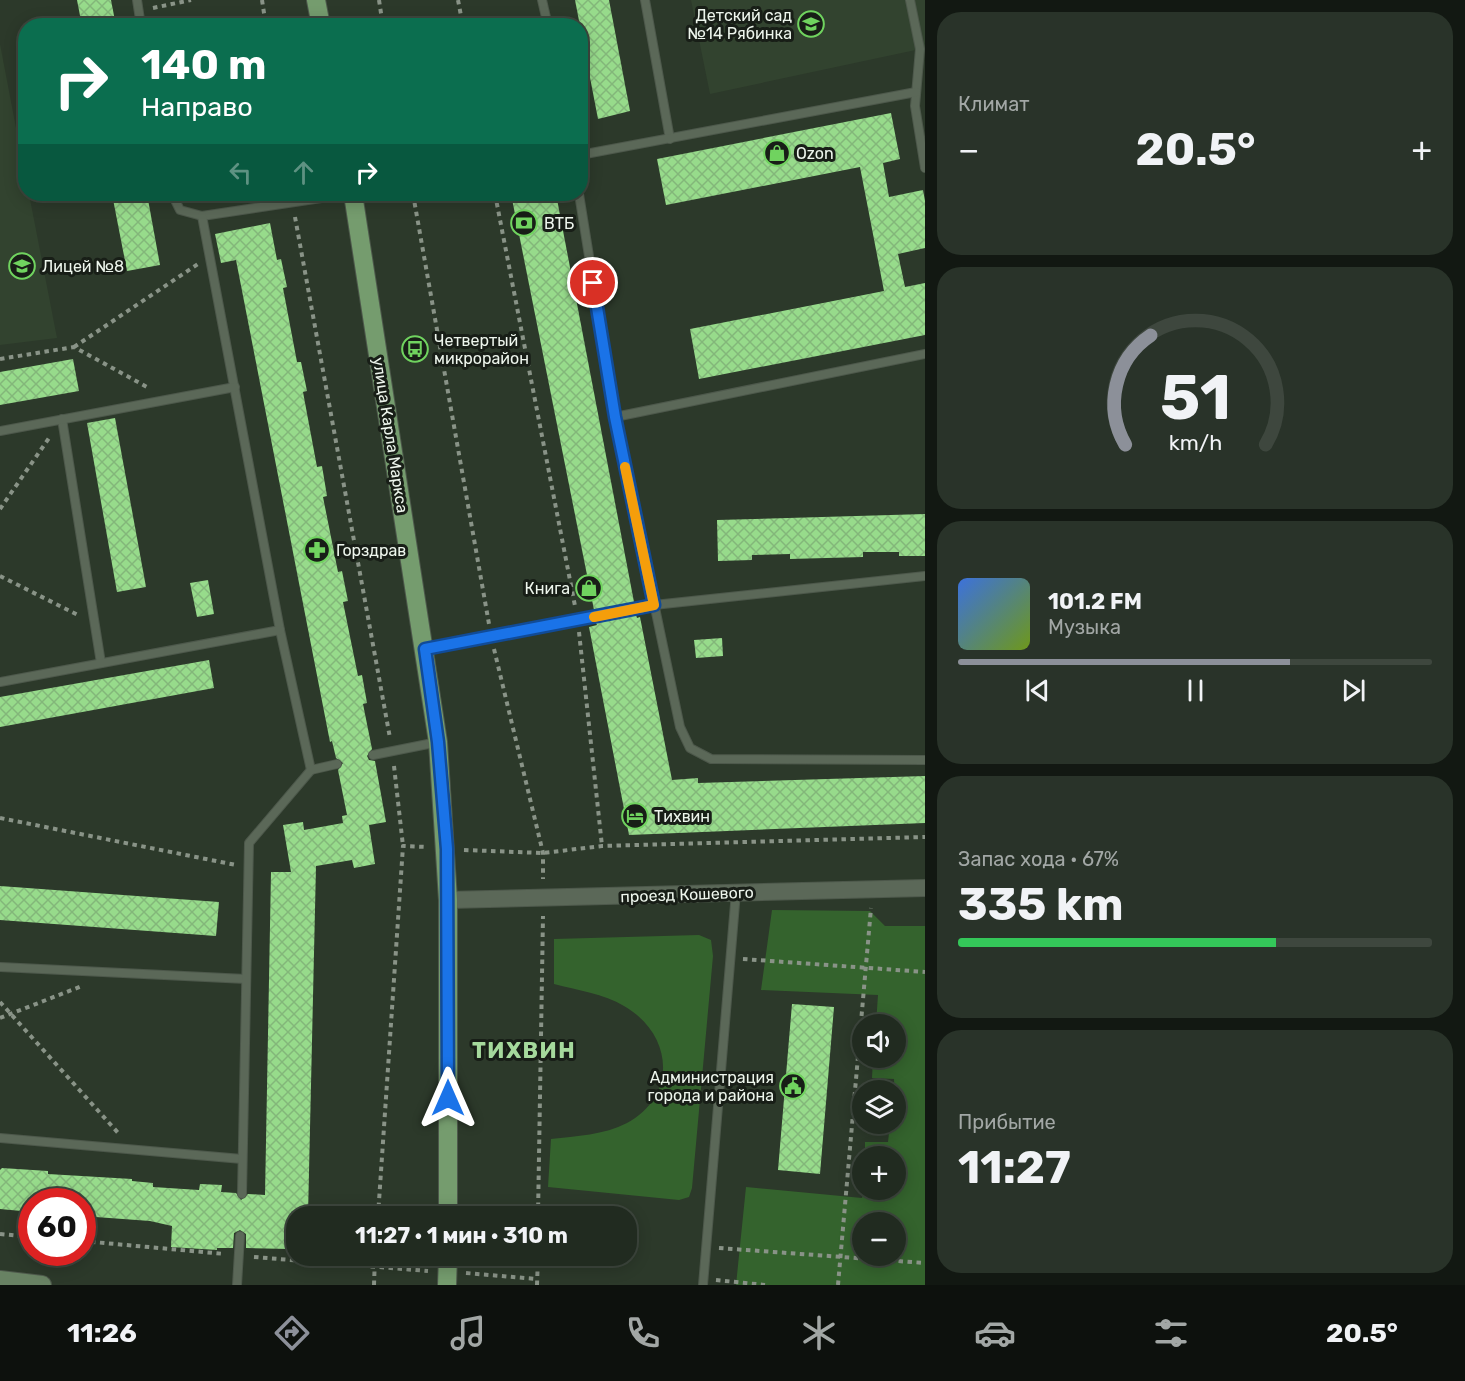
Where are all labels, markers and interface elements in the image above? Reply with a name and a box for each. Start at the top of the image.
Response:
place label: Детский сад №14 Рябинка [688,6,792,43]
school or university icon: Детский сад №14 Рябинка [796,9,826,39]
text: 140 m [141,40,267,90]
icon: right [42,42,120,120]
text: Направо [141,91,253,123]
text: Климат [958,92,1030,116]
text: 20.5° [1136,123,1255,176]
text: − [958,130,979,169]
text: + [1411,130,1432,169]
shop icon: Ozon [762,138,792,168]
place label: Ozon [796,144,834,163]
icon: left [224,156,257,189]
icon: ahead [287,156,320,189]
icon: right [350,156,383,189]
bank icon: ВТБ [509,208,539,238]
place label: ВТБ [544,214,574,233]
school or university icon: Лицей №8 [7,251,37,281]
place label: Лицей №8 [42,257,124,276]
pin [567,257,618,308]
icon: arrive [576,266,609,299]
place label: Четвертый микрорайон [434,331,529,368]
bus stop icon: Четвертый микрорайон [400,334,430,364]
street label: улица Карла Маркса [369,356,412,514]
text: 51 [1160,361,1230,435]
text: km/h [1168,430,1222,455]
pharmacy icon: Горздрав [302,535,332,565]
place label: Горздрав [336,541,406,560]
shop icon: Книга [574,573,604,603]
place label: Книга [525,579,570,598]
text: 101.2 FM [1048,588,1142,615]
text: Музыка [1048,615,1121,639]
icon: previous [1021,674,1054,707]
icon: pause [1179,674,1212,707]
icon: next [1337,674,1370,707]
hotel icon: Тихвин [620,801,650,831]
place label: Тихвин [654,807,710,826]
text: Запас хода · 67% [958,847,1119,871]
text: 335 km [958,878,1124,931]
street label: проезд Кошевого [620,883,754,906]
map controls [852,1014,906,1266]
button: sound [852,1014,906,1068]
district label: ТИХВИН [472,1037,576,1064]
position arrow [416,1066,480,1130]
place label: Администрация города и района [647,1068,774,1105]
public building icon: Администрация города и района [778,1071,808,1101]
button: layers [852,1080,906,1134]
text: Прибытие [958,1110,1056,1134]
text: 11:27 [958,1141,1071,1194]
button: + [852,1146,906,1200]
speed limit sign: 60 [18,1188,96,1266]
button: − [852,1212,906,1266]
text: 11:27 · 1 мин · 310 m [355,1222,568,1249]
icon: directions [271,1312,313,1354]
icon: music [447,1312,489,1354]
icon: phone [622,1312,664,1354]
icon: climate [798,1312,840,1354]
icon: car [974,1312,1016,1354]
icon: filters [1150,1312,1192,1354]
text: 11:26 [67,1317,137,1349]
text: 20.5° [1326,1317,1398,1349]

